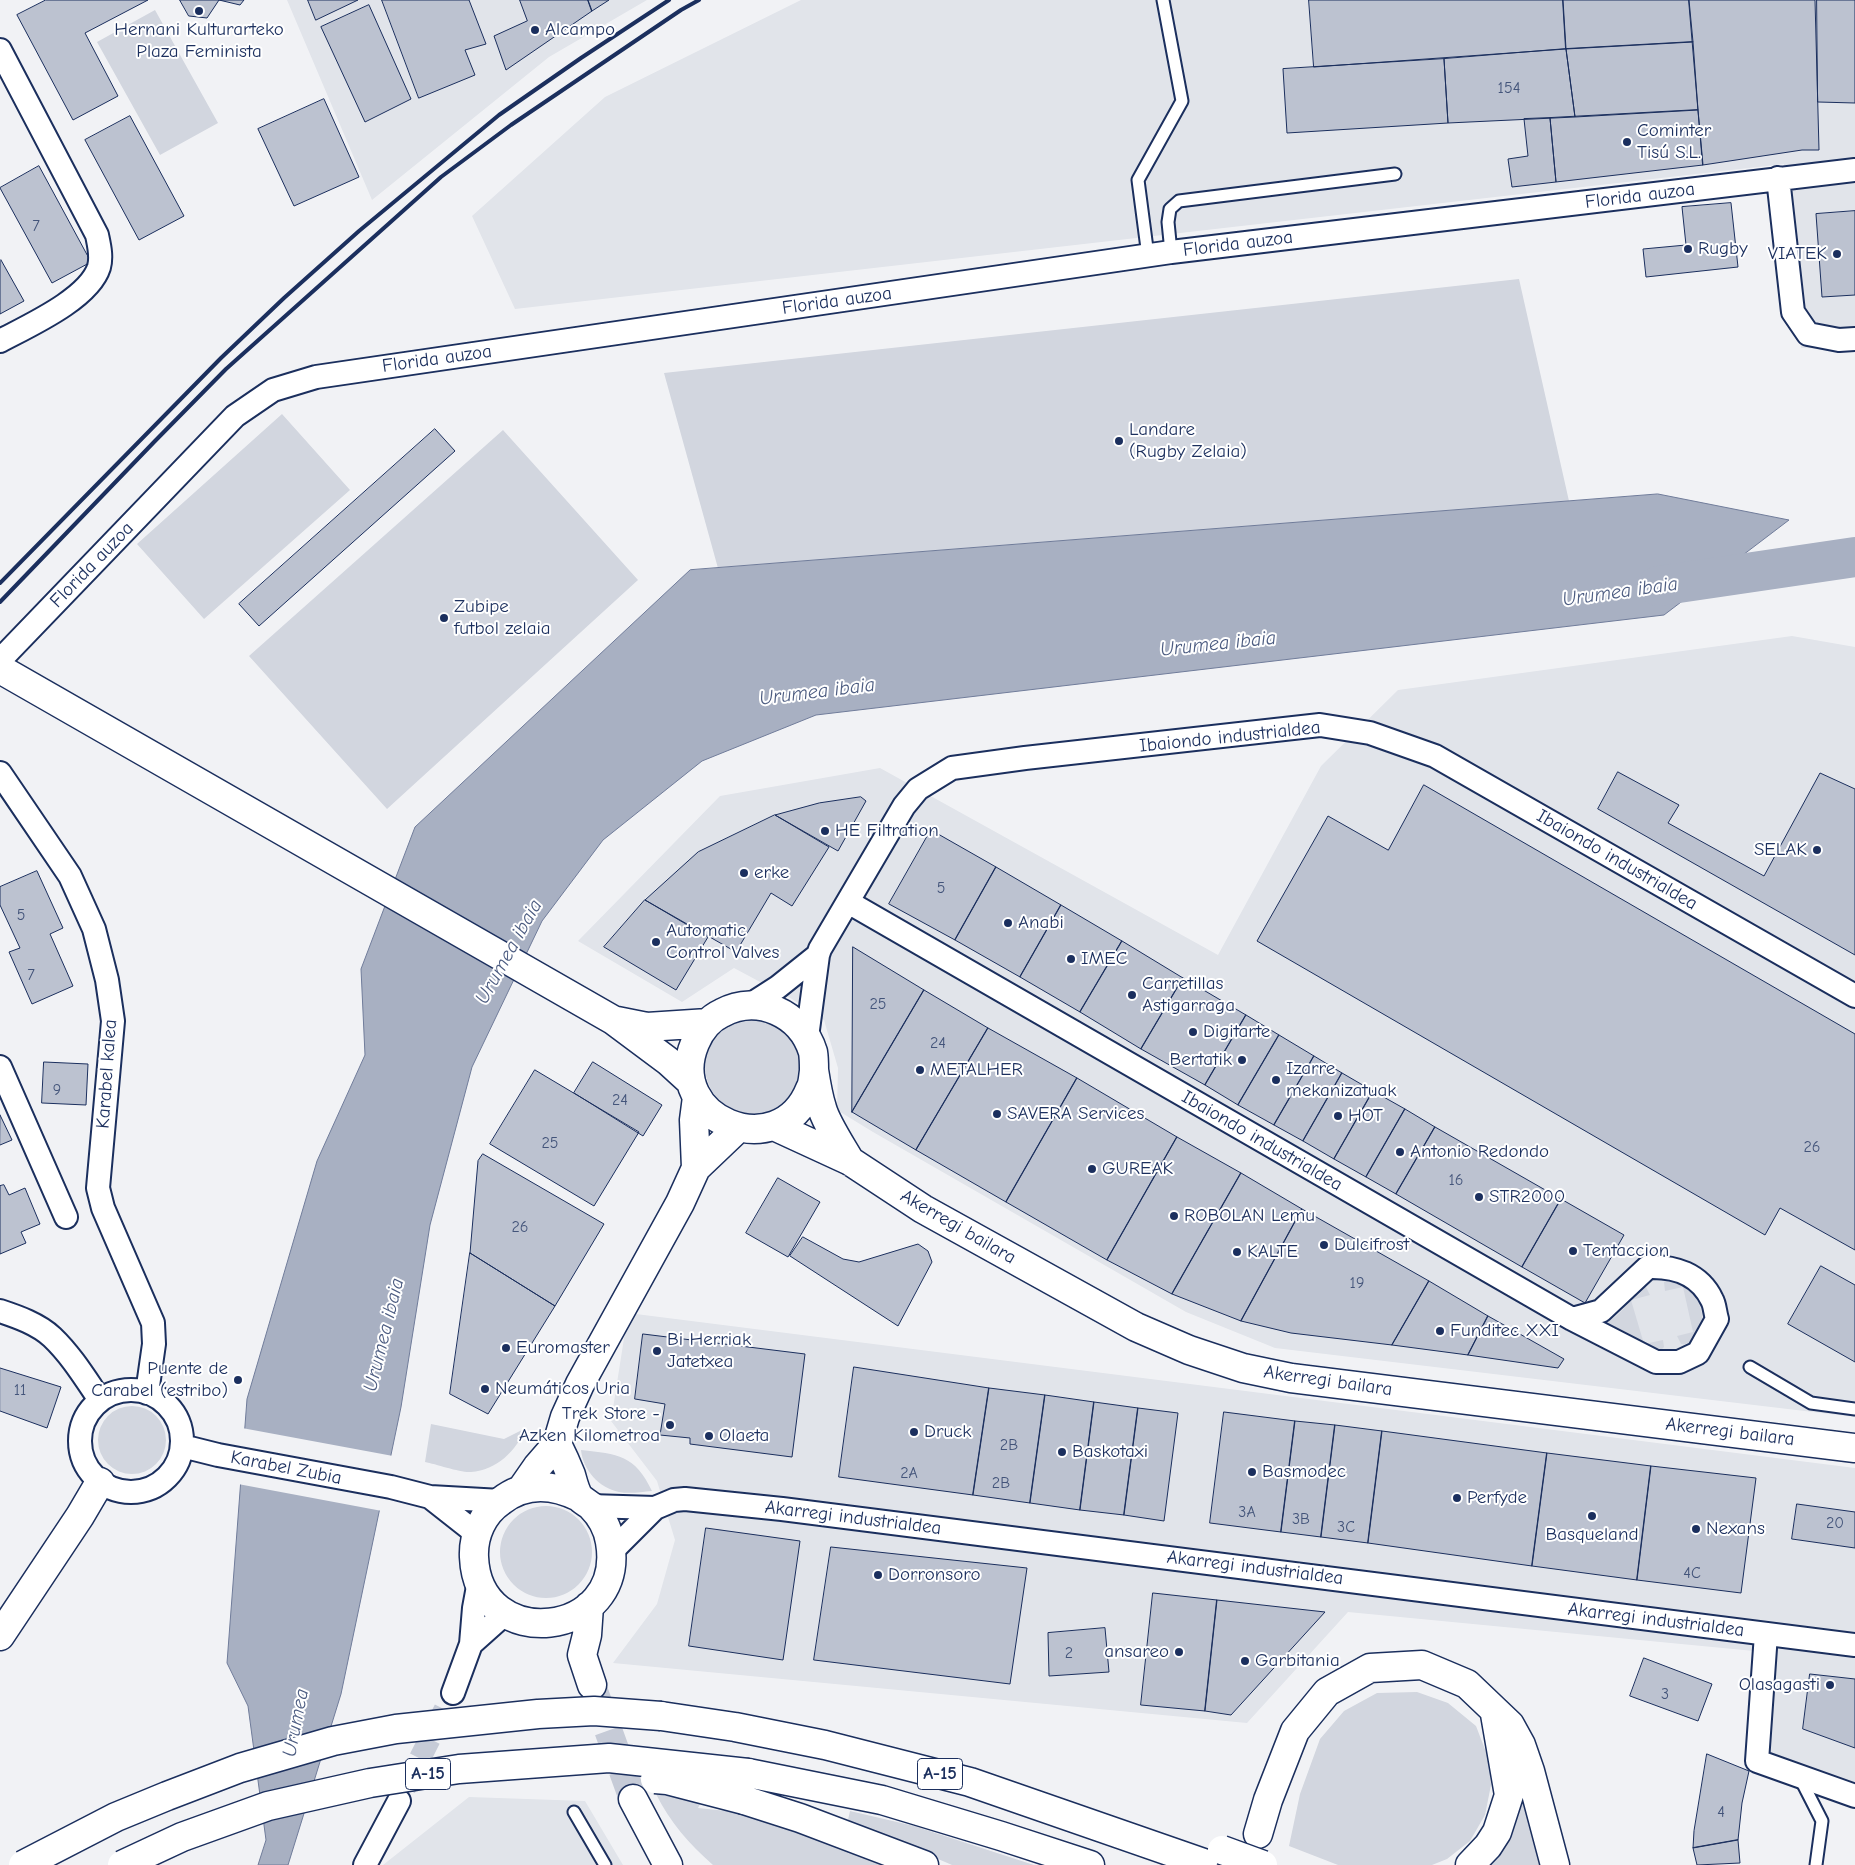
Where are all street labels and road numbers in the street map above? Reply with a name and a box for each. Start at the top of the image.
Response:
street label: Florida auzoa [1584,178,1696,214]
street label: Florida auzoa [1182,226,1294,262]
street label: Florida auzoa [781,282,893,320]
street label: Florida auzoa [381,340,493,378]
street label: Florida auzoa [45,517,139,613]
street label: Ibaiondo industrialdea [1138,716,1322,758]
street label: Ibaiondo industrialdea [1533,805,1701,915]
street label: Karabel kalea [92,1018,122,1130]
street label: Ibaiondo industrialdea [1178,1086,1346,1196]
street label: Akerregi bailara [896,1185,1020,1269]
street label: Akerregi bailara [1262,1361,1394,1401]
street label: Akerregi bailara [1664,1413,1796,1451]
street label: Karabel Zubia [229,1446,343,1490]
street label: Akarregi industrialdea [763,1496,943,1540]
street label: Akarregi industrialdea [1165,1546,1345,1590]
street label: Akarregi industrialdea [1566,1598,1746,1642]
road number: A-15 [406,1758,450,1790]
road number: A-15 [918,1758,962,1790]

